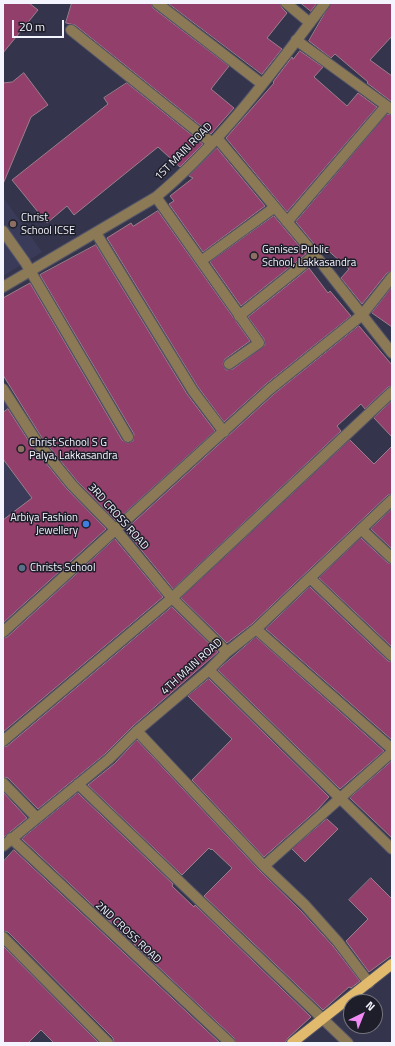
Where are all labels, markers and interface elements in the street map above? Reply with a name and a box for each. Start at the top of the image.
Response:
scale bar [14,12,66,38]
text: 20 m [19,17,45,36]
street label: 1ST MAIN ROAD [152,120,216,184]
place label: Christ School ICSE [21,211,75,237]
marker: Christ School ICSE [8,219,18,229]
place label: Genises Public School, Lakkasandra [262,243,356,269]
marker: Genises Public School, Lakkasandra [249,251,259,261]
place label: Christ School S G Palya, Lakkasandra [29,436,118,462]
marker: Christ School S G Palya, Lakkasandra [16,444,26,454]
street label: 3RD CROSS ROAD [85,481,151,553]
place label: Arbiya Fashion Jewellery [10,511,78,537]
marker: Arbiya Fashion Jewellery [81,519,91,529]
place label: Christs School [30,561,95,575]
marker: Christs School [17,563,27,573]
street label: 4TH MAIN ROAD [159,636,225,698]
street label: 2ND CROSS ROAD [92,899,164,967]
north arrow [343,994,383,1034]
text: N [362,998,379,1014]

